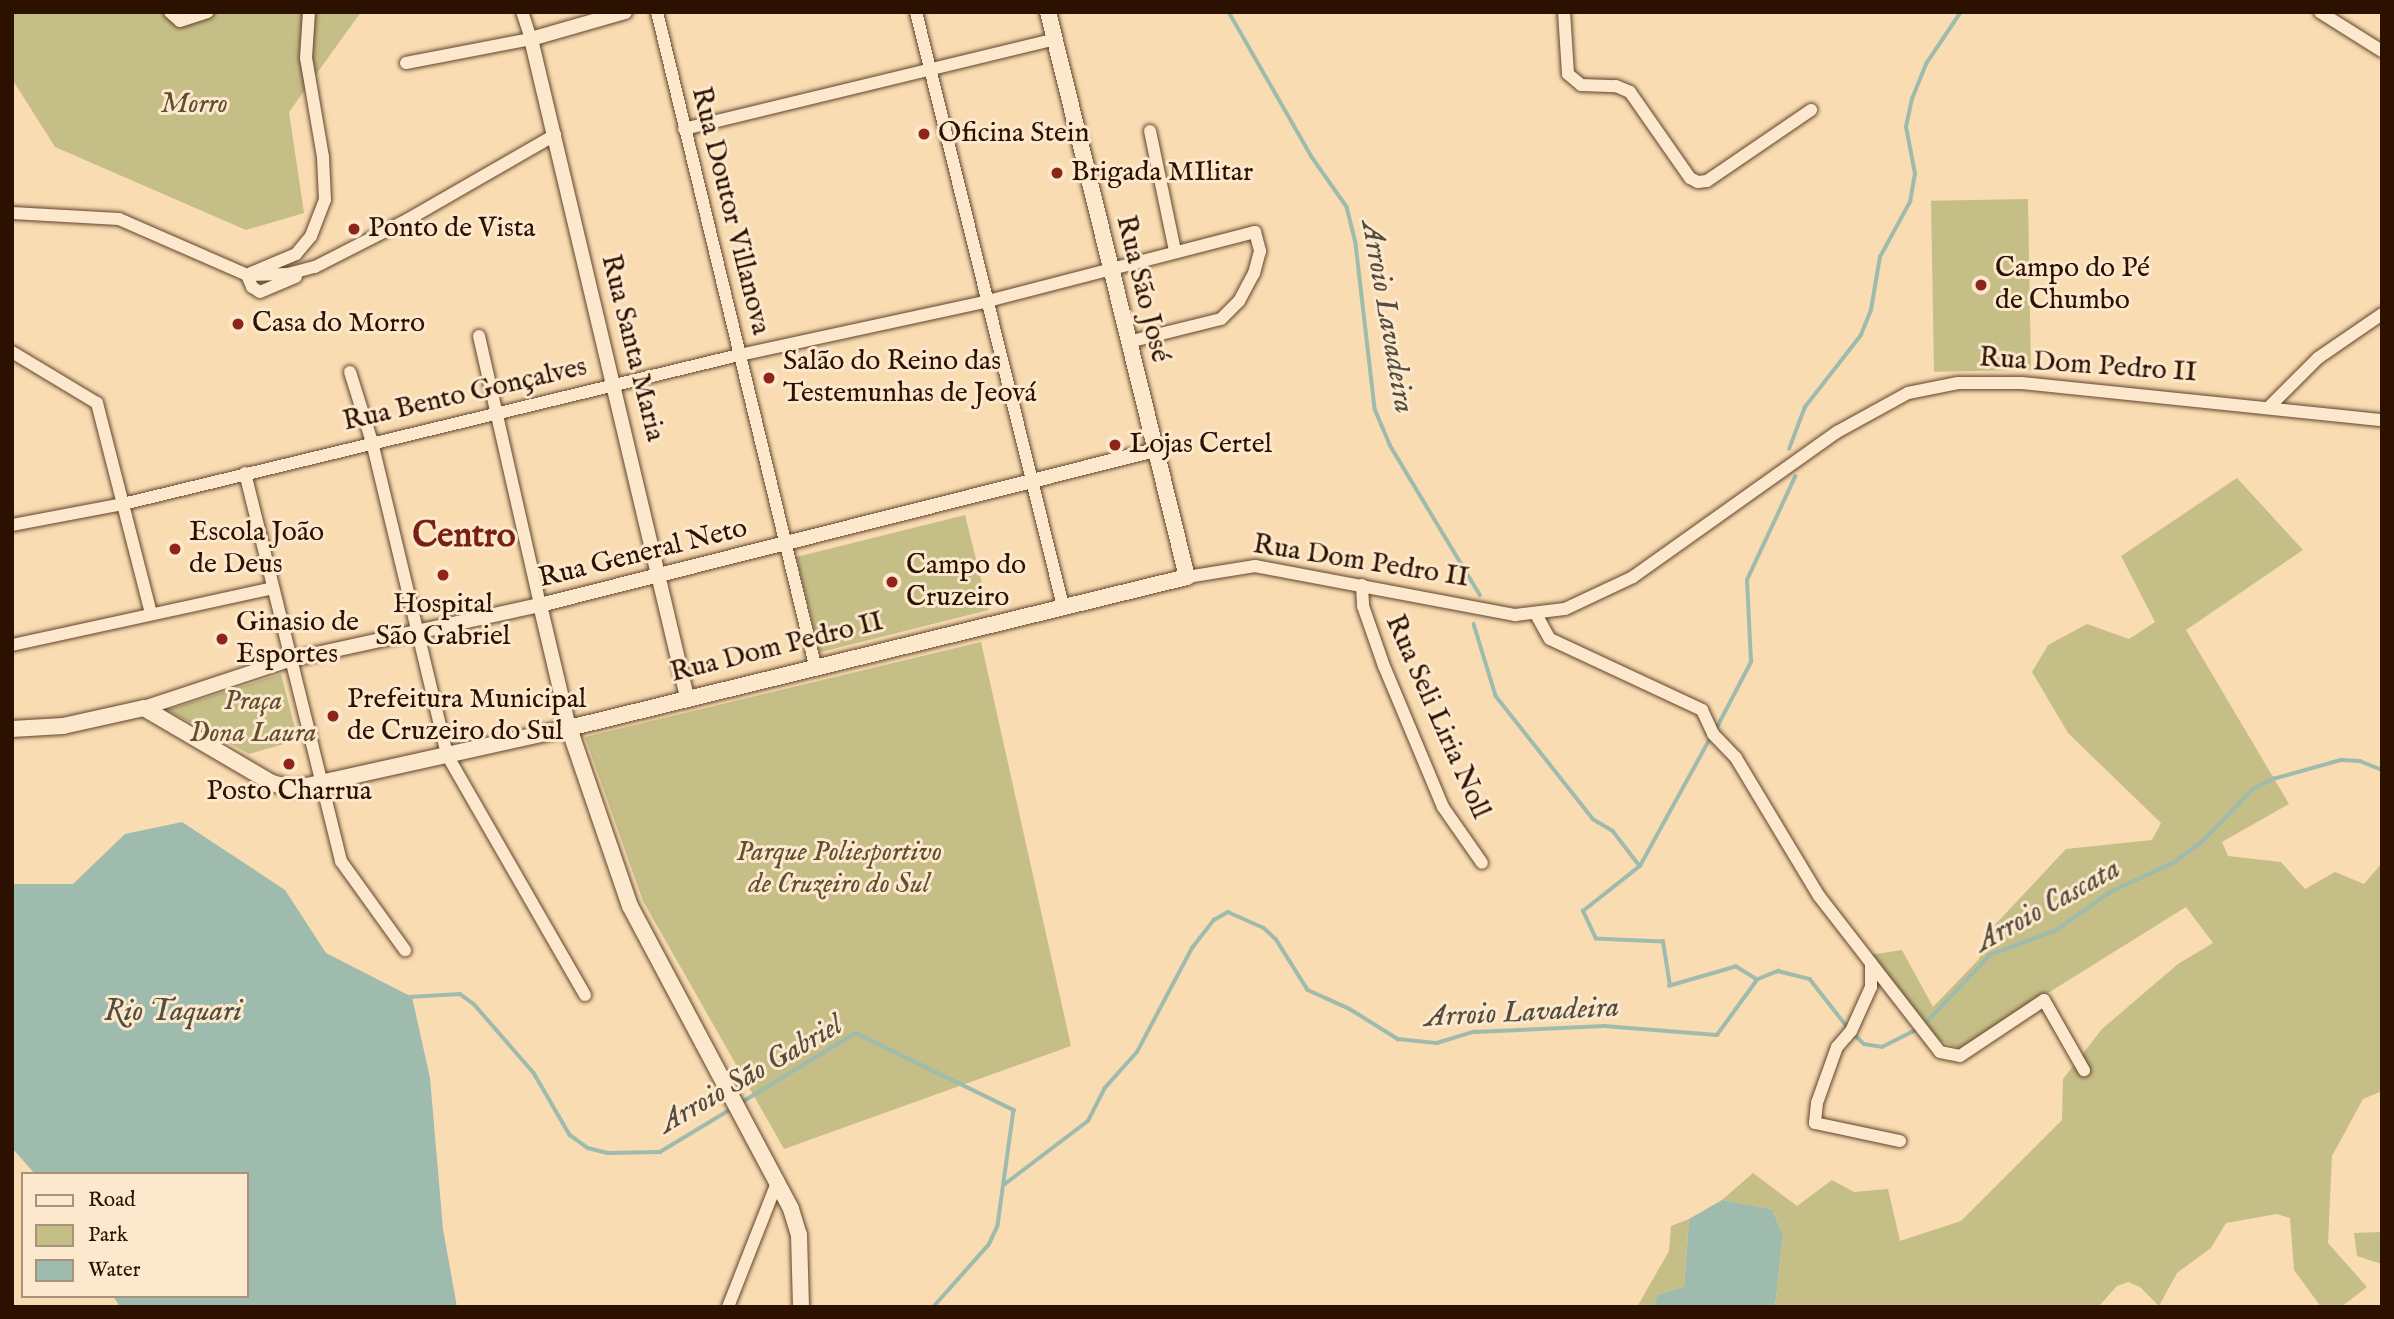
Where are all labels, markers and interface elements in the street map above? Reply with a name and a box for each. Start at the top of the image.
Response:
street label: Rua Doutor Villanova [683,84,777,338]
park label: Morro [160,88,228,122]
place label: Oficina Stein [938,117,1089,151]
marker: Oficina Stein [916,126,932,142]
place label: Brigada MIlitar [1071,156,1253,190]
marker: Brigada MIlitar [1049,165,1065,181]
place label: Ponto de Vista [368,212,535,246]
street label: Rua São José [1108,212,1176,366]
water label: Arroio Lavadeira [1352,218,1422,416]
marker: Ponto de Vista [346,221,362,237]
street label: Rua Santa Maria [593,251,671,445]
place label: Campo do Pé de Chumbo [1995,252,2150,318]
marker: Campo do Pé de Chumbo [1973,277,1989,293]
place label: Casa do Morro [252,307,425,341]
marker: Casa do Morro [230,316,246,332]
street label: Rua Dom Pedro II [1978,342,2198,390]
place label: Salão do Reino das Testemunhas de Jeová [783,345,1037,411]
street label: Rua Bento Gonçalves [340,351,590,439]
marker: Salão do Reino das Testemunhas de Jeová [761,370,777,386]
place label: Lojas Certel [1129,428,1272,462]
marker: Lojas Certel [1107,437,1123,453]
street label: Rua General Neto [535,512,751,596]
place label: Escola João de Deus [189,516,324,582]
district label: Centro [412,516,516,558]
street label: Rua Dom Pedro II [1251,528,1471,596]
marker: Escola João de Deus [167,541,183,557]
place label: Campo do Cruzeiro [906,549,1026,615]
marker: Hospital São Gabriel [433,565,453,585]
marker: Campo do Cruzeiro [884,574,900,590]
place label: Hospital São Gabriel [375,588,511,654]
street label: Rua Dom Pedro II [667,605,887,691]
place label: Ginasio de Esportes [236,606,359,672]
street label: Rua Seli Liria Noll [1377,610,1497,824]
marker: Ginasio de Esportes [214,631,230,647]
place label: Prefeitura Municipal de Cruzeiro do Sul [347,683,586,749]
park label: Praça Dona Laura [190,685,316,751]
marker: Prefeitura Municipal de Cruzeiro do Sul [325,708,341,724]
marker: Posto Charrua [281,756,297,772]
place label: Posto Charrua [206,775,372,809]
park label: Parque Poliesportivo de Cruzeiro do Sul [736,836,942,902]
water label: Arroio Cascata [1969,851,2127,961]
water label: Arroio Lavadeira [1424,990,1620,1036]
water label: Rio Taquari [104,994,242,1030]
water label: Arroio São Gabriel [653,1008,849,1142]
legend [21,1172,248,1298]
text: Road [88,1187,135,1214]
text: Park [88,1222,128,1249]
text: Water [88,1257,140,1284]

